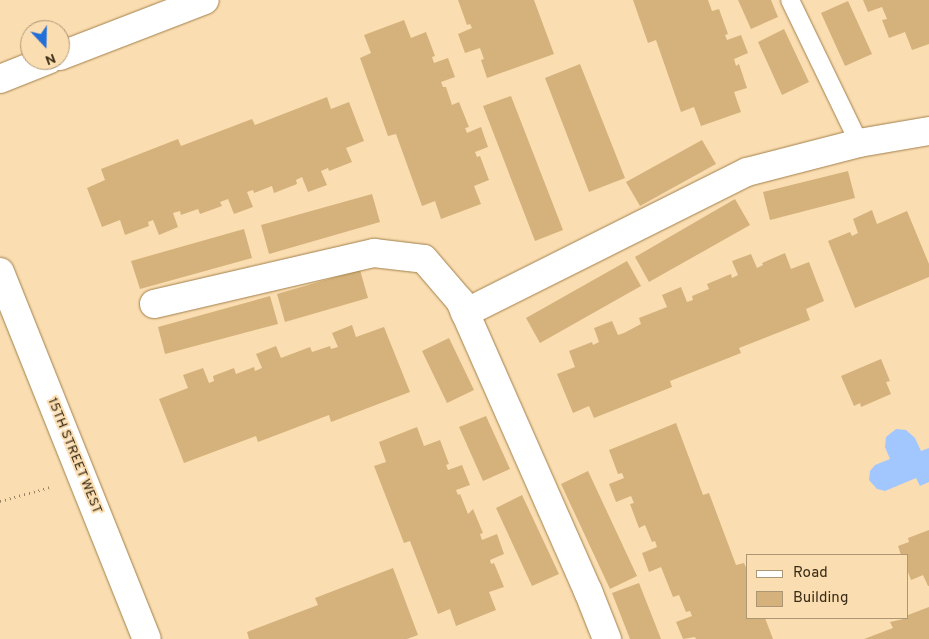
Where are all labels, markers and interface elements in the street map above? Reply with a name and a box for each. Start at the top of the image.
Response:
north arrow [20,20,70,70]
text: N [42,49,58,68]
street label: 15TH STREET WEST [43,395,105,517]
legend [746,554,909,619]
text: Road [793,564,828,583]
text: Building [793,589,848,608]

